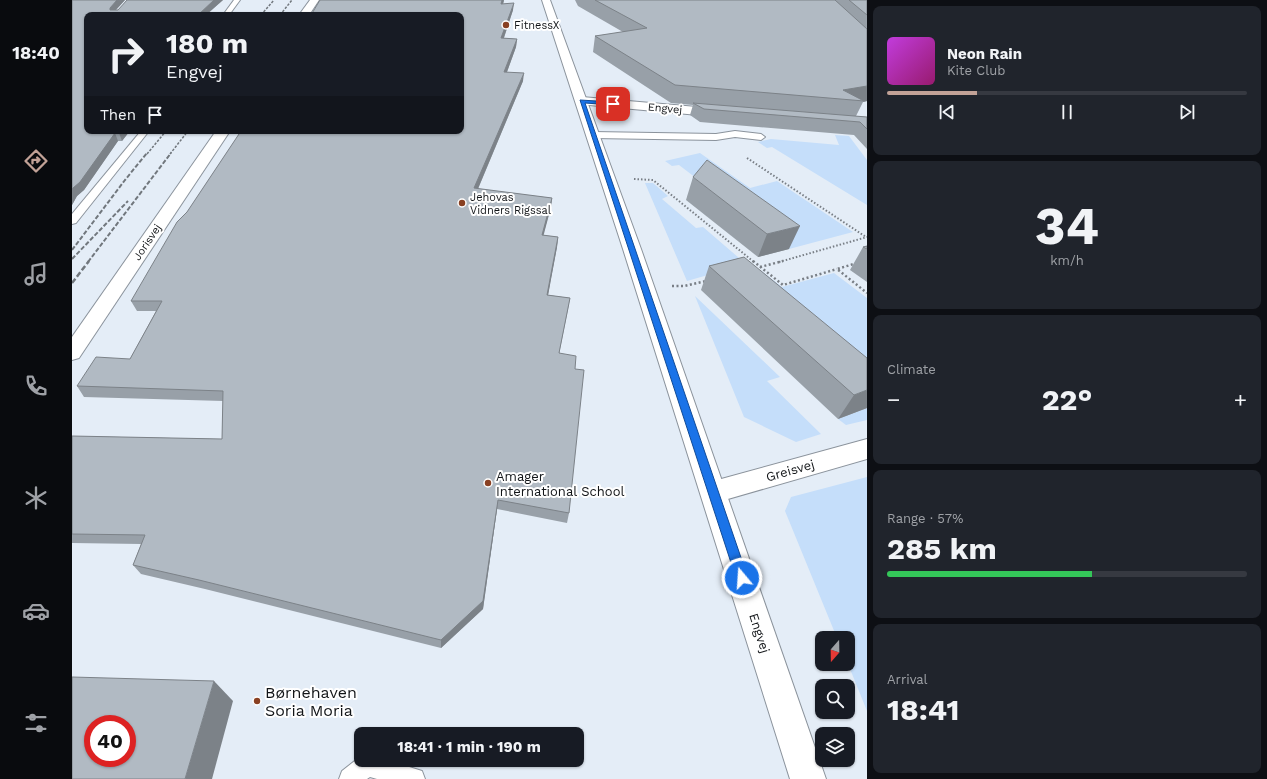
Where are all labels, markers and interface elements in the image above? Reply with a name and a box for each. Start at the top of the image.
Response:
place label: FitnessX [514,19,560,32]
marker: FitnessX [501,20,511,30]
text: 180 m [166,27,248,60]
icon: right [100,28,152,80]
text: 18:40 [12,42,60,63]
text: Neon Rain [947,45,1022,63]
text: Engvej [166,61,223,82]
text: Kite Club [947,63,1005,78]
pin [596,87,630,121]
icon: arrive [602,93,624,115]
street label: Engvej [647,101,683,116]
icon: previous [936,101,958,123]
icon: pause [1056,101,1078,123]
icon: next [1176,101,1198,123]
icon: arrive [144,104,166,126]
text: Then [100,106,136,124]
icon: directions [22,147,50,175]
place label: Jehovas Vidners Rigssal [470,191,552,217]
text: 34 [1035,196,1099,257]
marker: Jehovas Vidners Rigssal [457,198,467,208]
street label: Jorisvej [131,222,164,263]
text: km/h [1050,253,1084,268]
icon: music [22,260,50,288]
text: Climate [887,362,936,377]
icon: phone [22,372,50,400]
text: 22° [1042,382,1092,417]
text: − [887,387,900,412]
text: + [1234,387,1247,412]
street label: Greisvej [764,456,816,485]
place label: Amager International School [496,469,624,499]
marker: Amager International School [483,478,493,488]
icon: climate [22,484,50,512]
text: Range · 57% [887,511,963,526]
text: 285 km [887,531,997,566]
position arrow [721,557,763,599]
icon: car [22,597,50,625]
street label: Engvej [746,611,773,655]
north arrow [815,631,855,671]
map controls [815,631,855,767]
text: Arrival [887,672,928,687]
button: search [815,679,855,719]
place label: Børnehaven Soria Moria [265,683,357,720]
text: 18:41 [887,692,959,727]
marker: Børnehaven Soria Moria [252,696,262,706]
icon: filters [22,709,50,737]
speed limit sign: 40 [84,715,136,767]
button: layers [815,727,855,767]
text: 18:41 · 1 min · 190 m [397,738,541,756]

